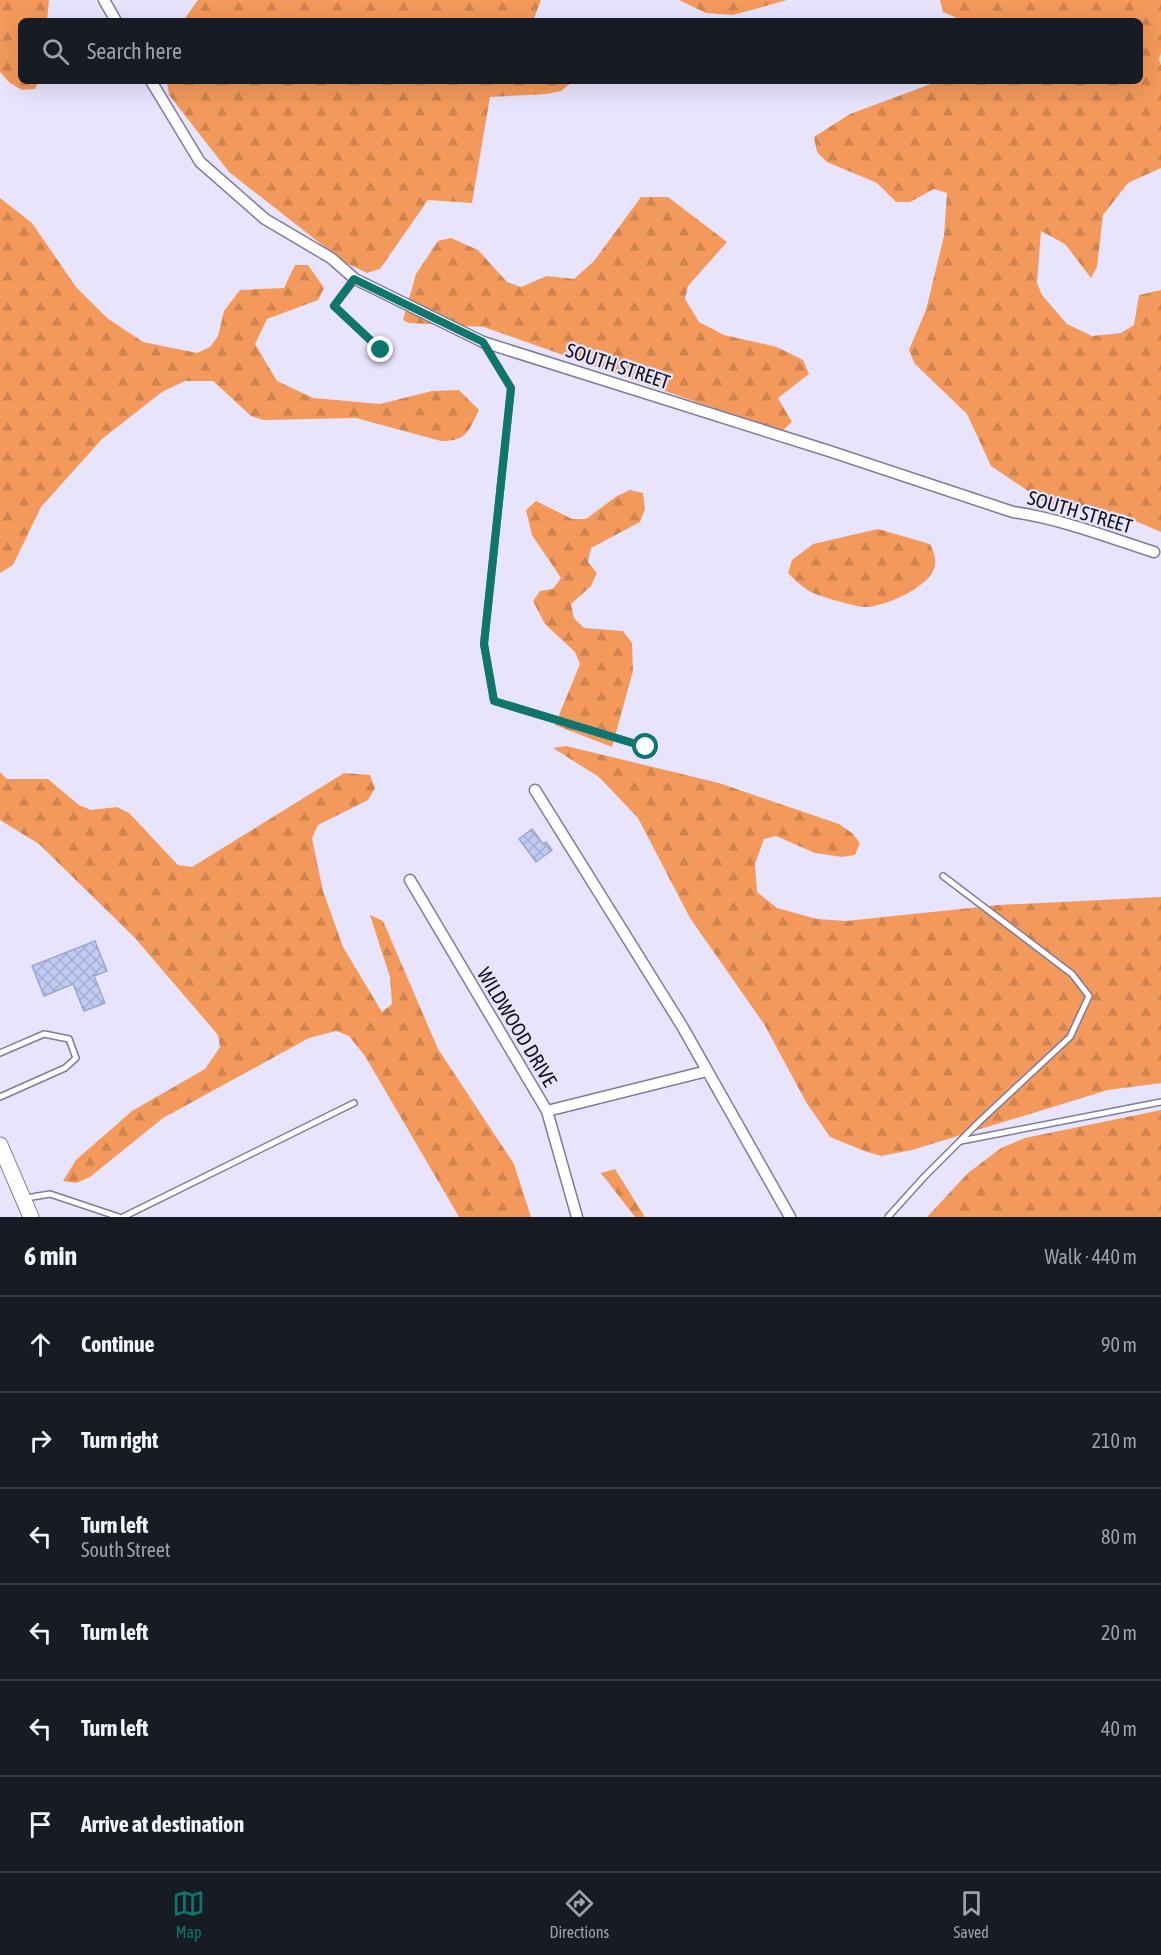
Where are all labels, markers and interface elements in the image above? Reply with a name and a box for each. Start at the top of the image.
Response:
search box [18,18,1143,84]
icon: search [39,35,72,68]
text: Search here [87,38,182,64]
route end [367,336,393,362]
street label: SOUTH STREET [563,338,673,393]
street label: SOUTH STREET [1025,486,1135,538]
route start [632,733,658,759]
street label: WILDWOOD DRIVE [473,963,562,1091]
text: 6 min [24,1241,77,1271]
text: Walk · 440 m [1045,1245,1137,1268]
icon: ahead [24,1328,57,1361]
text: Continue [81,1331,155,1357]
text: 90 m [1101,1333,1137,1356]
icon: right [24,1424,57,1457]
text: Turn right [81,1427,158,1453]
text: 210 m [1092,1429,1137,1452]
text: Turn left [81,1512,148,1538]
icon: left [24,1520,57,1553]
text: 80 m [1101,1525,1137,1548]
text: South Street [81,1538,171,1561]
icon: left [24,1616,57,1649]
text: Turn left [81,1619,148,1645]
text: 20 m [1101,1621,1137,1644]
icon: left [24,1712,57,1745]
text: Turn left [81,1715,148,1741]
text: 40 m [1101,1717,1137,1740]
icon: arrive [24,1808,57,1841]
text: Arrive at destination [81,1811,244,1837]
tab: Map [172,1887,205,1941]
tab: Directions [549,1887,609,1941]
tab: Saved [953,1887,989,1941]

